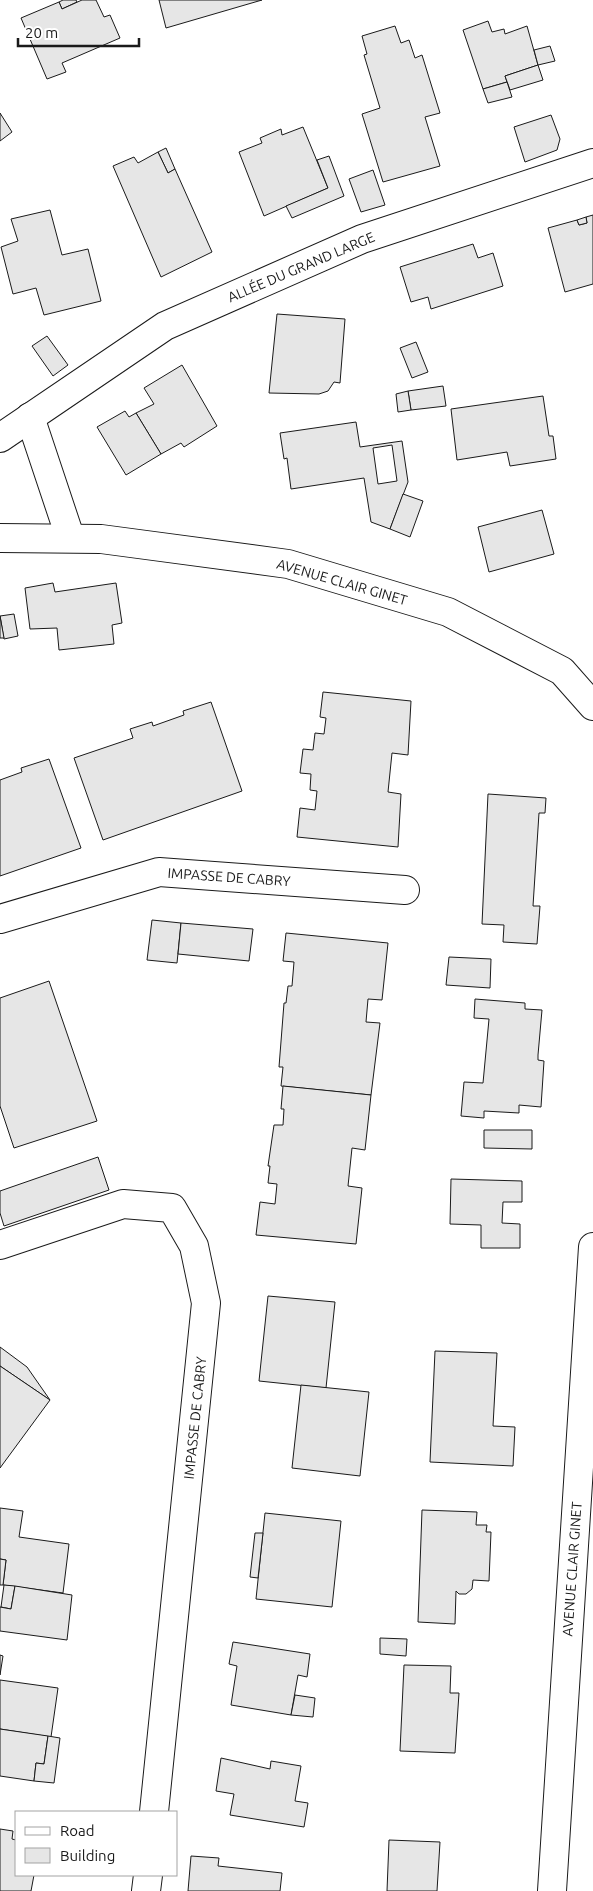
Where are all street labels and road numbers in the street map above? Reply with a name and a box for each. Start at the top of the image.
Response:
street label: ALLÉE DU GRAND LARGE [225,228,377,305]
street label: AVENUE CLAIR GINET [275,556,409,608]
street label: IMPASSE DE CABRY [167,865,291,889]
street label: IMPASSE DE CABRY [181,1356,209,1480]
street label: AVENUE CLAIR GINET [559,1501,585,1637]

